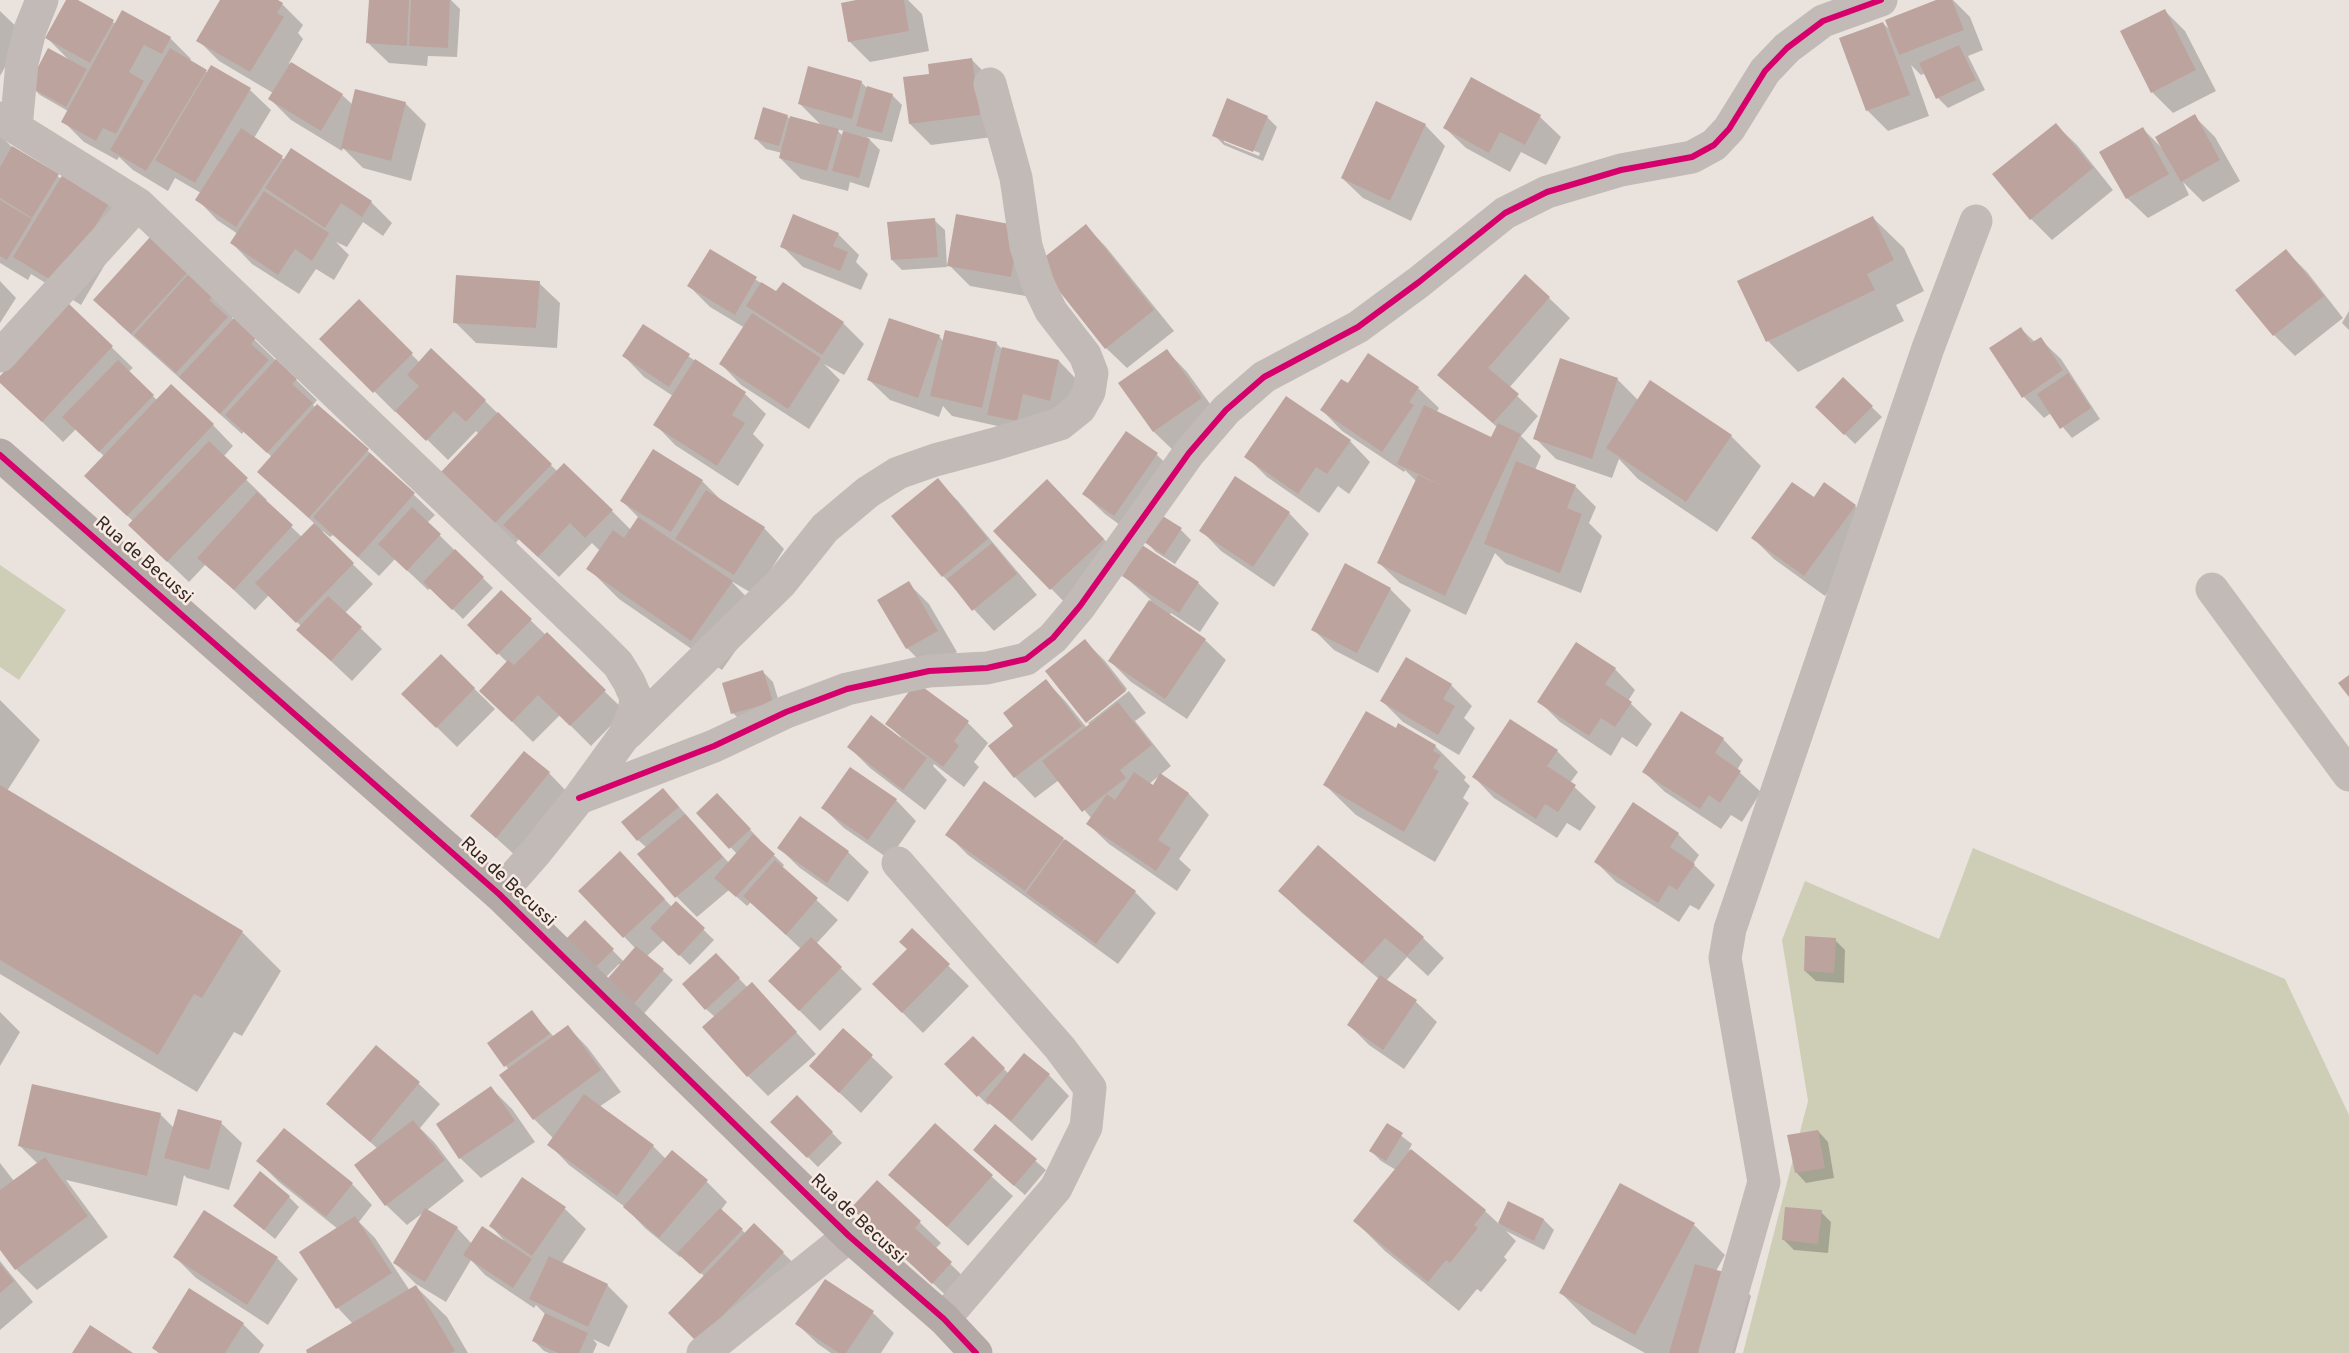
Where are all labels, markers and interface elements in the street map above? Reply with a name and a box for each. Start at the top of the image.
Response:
street label: Rua de Becussi [90,513,196,609]
street label: Rua de Becussi [455,833,559,933]
street label: Rua de Becussi [805,1170,909,1270]

